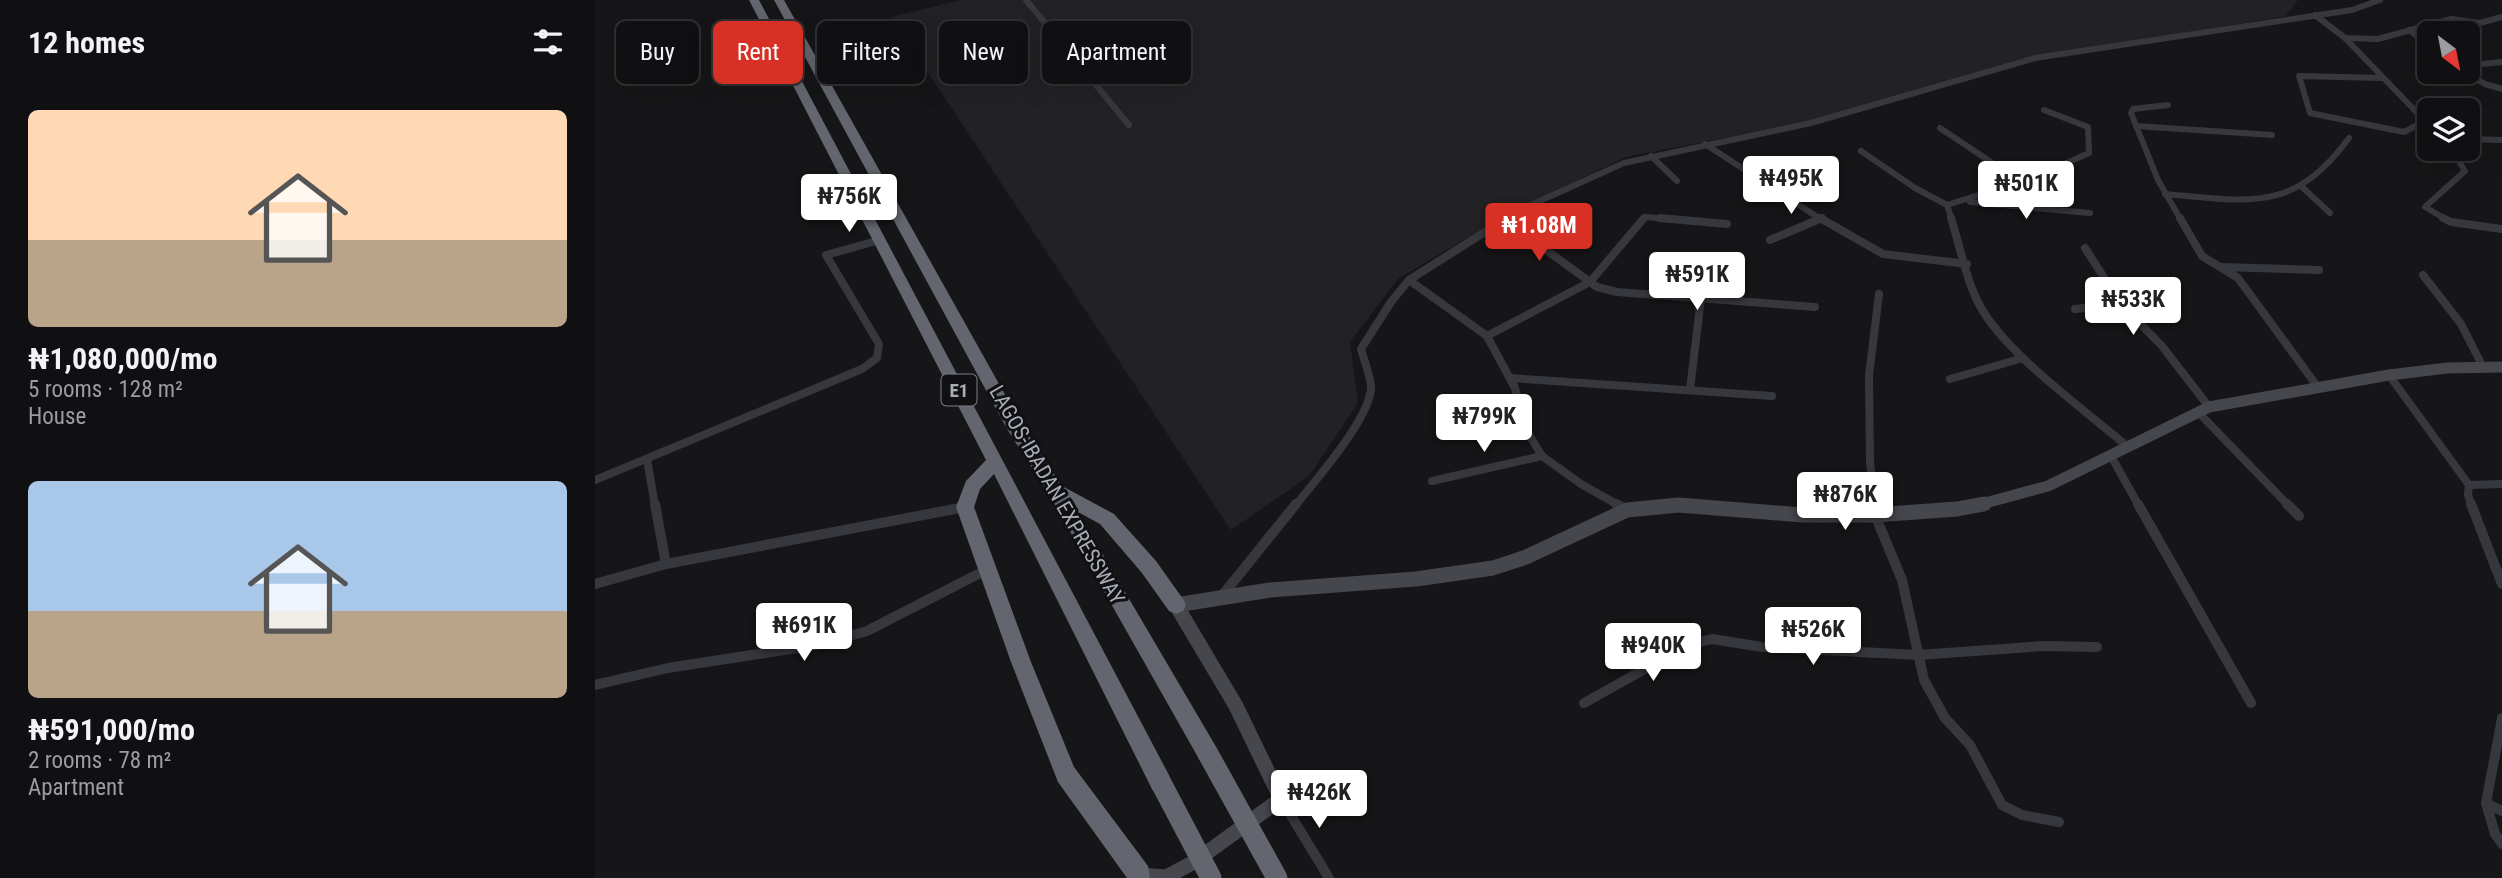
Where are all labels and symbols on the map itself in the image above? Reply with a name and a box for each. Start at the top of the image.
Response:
north arrow [2417,21,2480,84]
pin: ₦495K [1742,156,1840,216]
pin: ₦501K [1977,162,2075,221]
pin: ₦756K [800,174,898,234]
pin: ₦1.08M [1482,204,1596,263]
pin: ₦591K [1648,252,1746,312]
pin: ₦533K [2084,278,2182,337]
road number: E1 [941,374,977,406]
street label: LAGOS-IBADAN EXPRESSWAY [984,381,1130,609]
pin: ₦799K [1435,394,1533,454]
pin: ₦876K [1796,472,1894,532]
pin: ₦691K [755,604,853,663]
pin: ₦526K [1764,608,1862,667]
pin: ₦940K [1604,624,1702,683]
pin: ₦426K [1270,770,1368,830]

